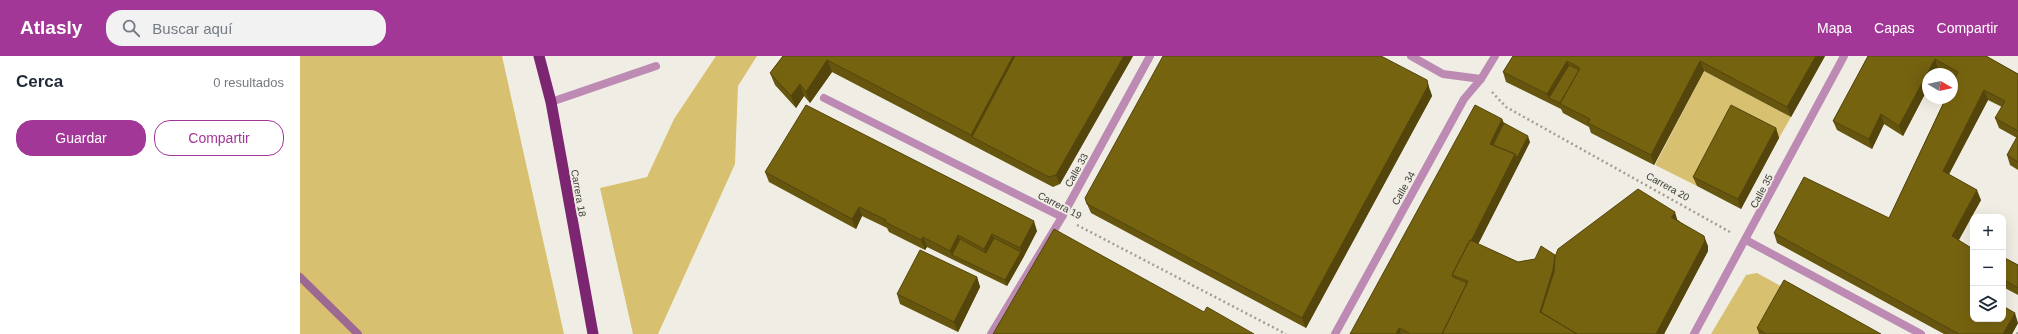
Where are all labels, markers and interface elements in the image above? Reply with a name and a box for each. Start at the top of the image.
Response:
search box [106,10,386,46]
text: Atlasly [20,17,82,38]
icon: search [120,17,142,39]
text: Buscar aquí [152,20,232,37]
text: Mapa [1817,20,1852,36]
text: Capas [1874,20,1915,36]
text: Compartir [1937,20,1998,36]
north arrow [1922,68,1958,104]
text: Cerca [16,72,63,91]
text: 0 resultados [213,75,284,90]
button: Guardar [16,120,146,156]
button: Compartir [154,120,284,156]
street label: Calle 33 [1063,151,1090,189]
street label: Carrera 18 [569,169,588,218]
street label: Calle 34 [1390,169,1417,207]
street label: Carrera 20 [1644,170,1692,203]
street label: Calle 35 [1748,172,1775,210]
street label: Carrera 19 [1036,190,1084,221]
map controls [1970,214,2006,322]
button: + [1970,214,2006,250]
button: − [1970,250,2006,286]
button: layers [1970,286,2006,322]

